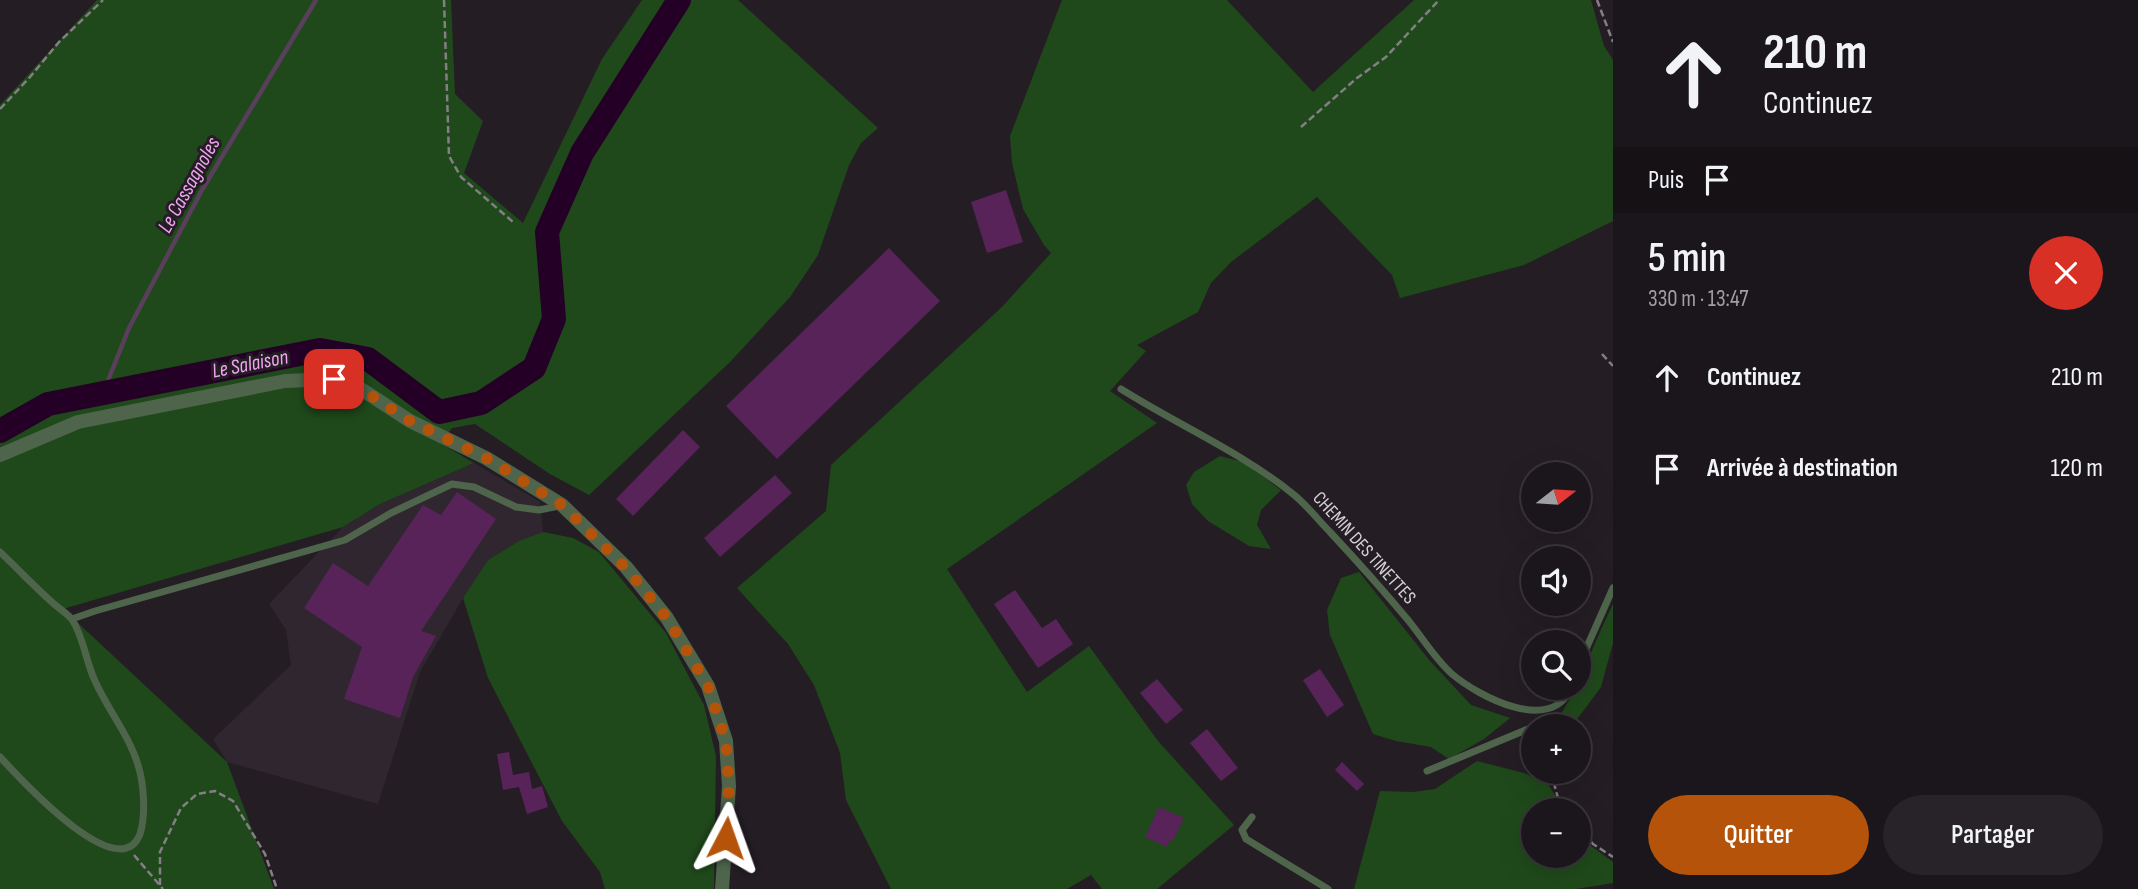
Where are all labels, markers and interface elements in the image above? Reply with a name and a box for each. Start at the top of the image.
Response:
text: 210 m [1763,24,1867,83]
icon: ahead [1648,28,1739,119]
text: Continuez [1763,84,1873,123]
water label: Le Cassagnoles [152,132,226,237]
icon: arrive [1698,161,1736,199]
text: Puis [1648,165,1684,196]
text: 5 min [1648,233,1726,284]
button: close [2029,236,2103,310]
text: 330 m · 13:47 [1648,285,1749,313]
water label: Le Salaison [210,344,290,384]
pin [304,349,364,409]
icon: ahead [1648,359,1686,397]
icon: arrive [315,360,353,398]
text: Continuez [1707,362,1801,393]
text: 210 m [2051,362,2103,393]
icon: arrive [1648,450,1686,488]
text: Arrivée à destination [1707,453,1898,484]
text: 120 m [2050,453,2103,484]
north arrow [1521,462,1591,532]
map controls [1521,462,1591,868]
street label: CHEMIN DES TINETTES [1307,487,1421,609]
button: sound [1521,546,1591,616]
button: search [1521,630,1591,700]
button: + [1521,714,1591,784]
button: Quitter [1648,795,1869,875]
button: Partager [1883,795,2103,875]
button: − [1521,798,1591,868]
position arrow [689,801,763,875]

